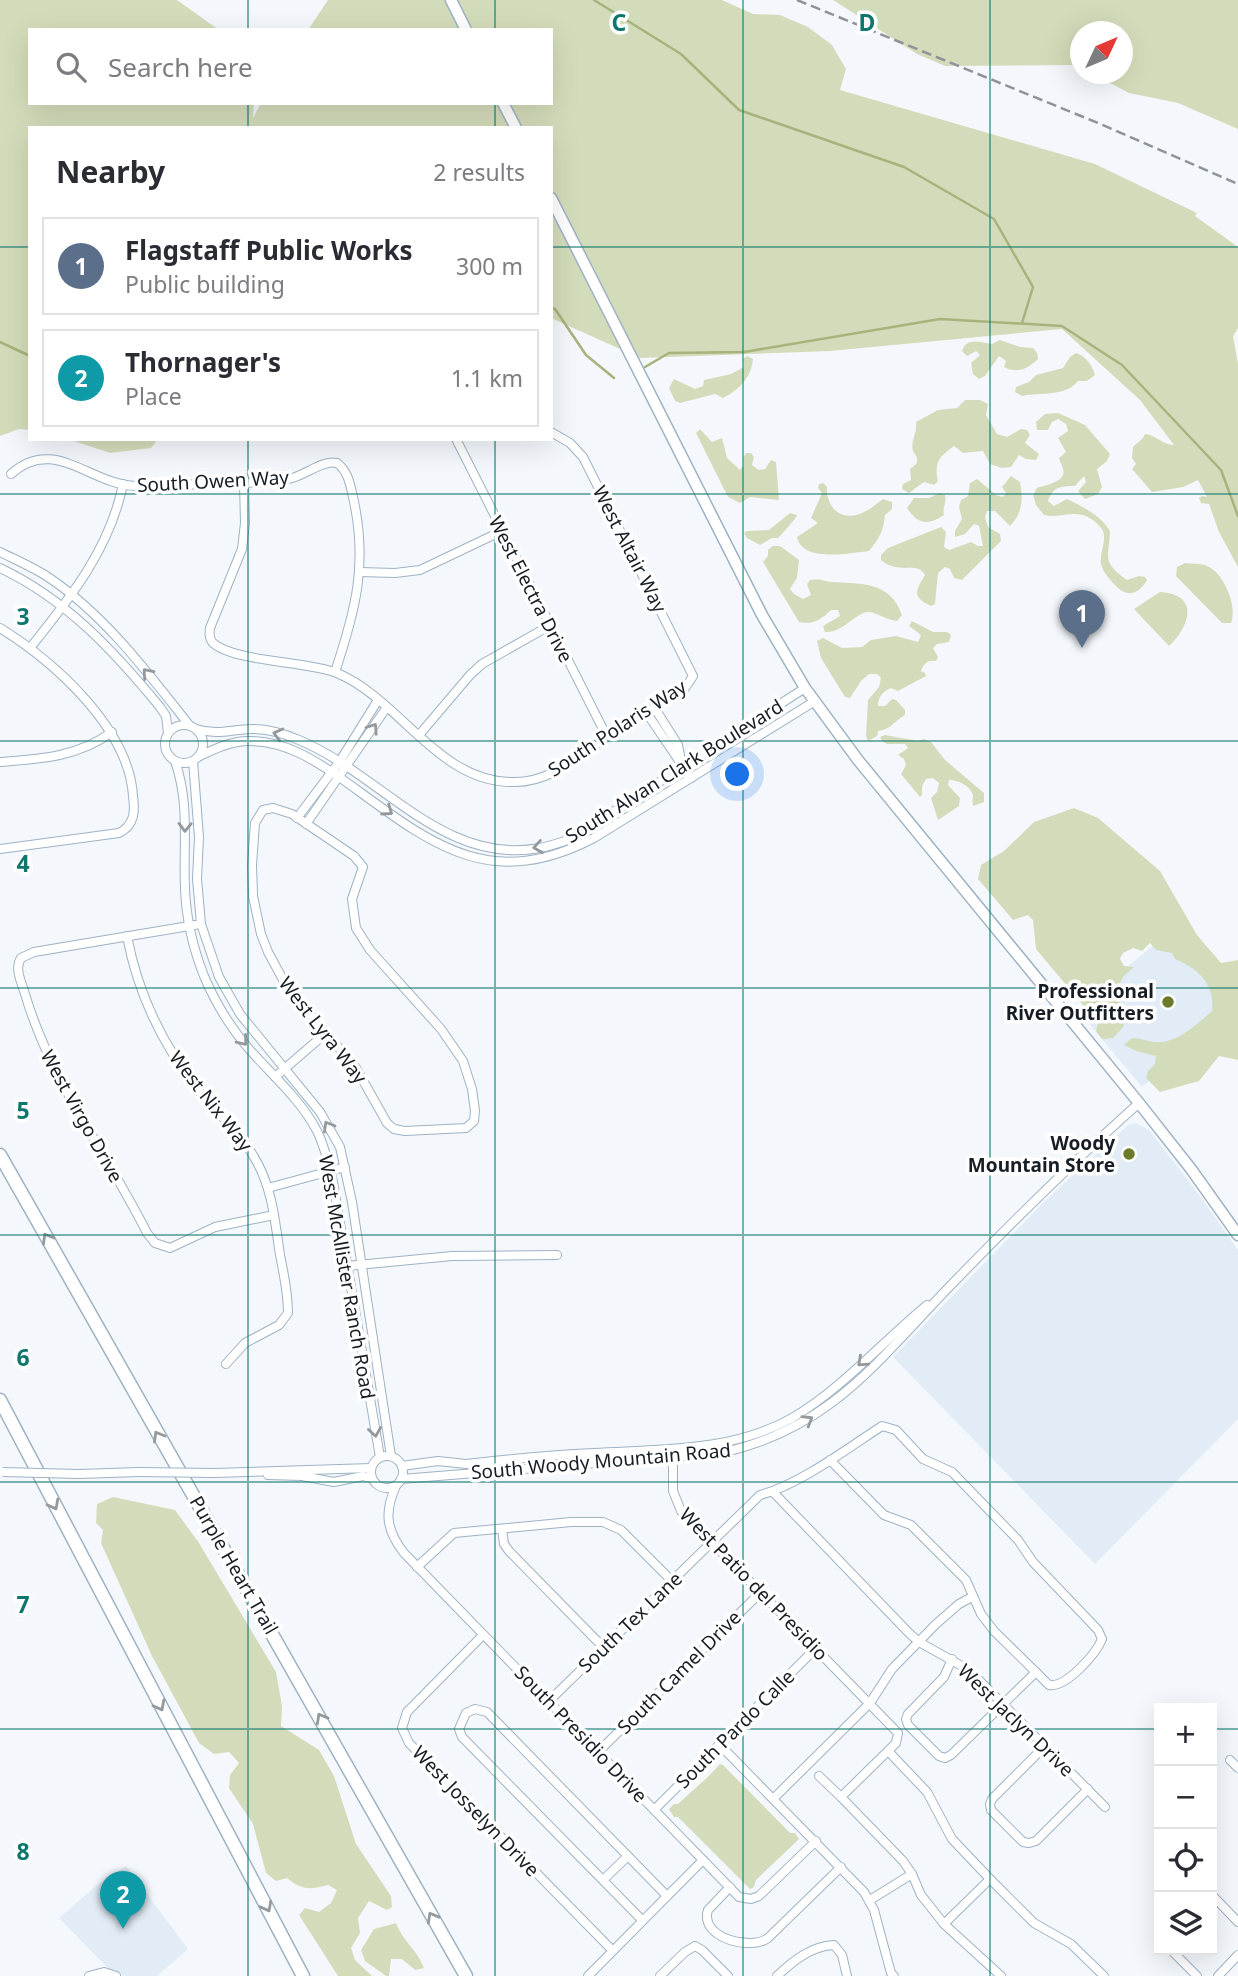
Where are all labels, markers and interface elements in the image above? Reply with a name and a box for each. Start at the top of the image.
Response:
text: C [612,6,627,38]
text: D [859,6,875,38]
north arrow [1070,21,1133,84]
search box [28,28,553,105]
icon: search [52,48,90,86]
text: Search here [108,49,253,85]
text: Nearby [56,151,165,192]
text: 2 results [433,156,525,188]
text: Flagstaff Public Works [125,232,413,268]
text: 1 [74,250,88,282]
text: 300 m [456,250,523,282]
text: Public building [125,268,285,300]
text: Thornager's [125,344,281,380]
text: 2 [74,362,88,394]
text: 1.1 km [451,362,523,394]
text: Place [125,380,182,412]
street label: South Owen Way [136,464,290,498]
street label: West Altair Way [587,481,673,617]
street label: West Electra Drive [483,511,579,667]
pin: 1 [1059,590,1105,648]
text: 3 [16,600,30,632]
one-way arrow [143,668,155,681]
street label: South Polaris Way [543,673,692,783]
street label: South Alvan Clark Boulevard [560,693,788,849]
one-way arrow [365,723,377,736]
one-way arrow [272,727,284,742]
your location [720,757,754,791]
one-way arrow [380,803,393,815]
one-way arrow [177,823,193,833]
one-way arrow [532,839,544,854]
text: 4 [16,847,30,879]
street label: West Lyra Way [273,971,373,1089]
place label: Professional River Outfitters [1006,978,1154,1026]
marker: Professional River Outfitters [1160,994,1176,1010]
one-way arrow [235,1034,248,1046]
street label: West Virgo Drive [35,1045,129,1187]
street label: West Nix Way [164,1045,259,1157]
text: 5 [16,1094,30,1126]
one-way arrow [323,1120,336,1133]
place label: Woody Mountain Store [968,1130,1115,1178]
marker: Woody Mountain Store [1121,1146,1137,1162]
street label: West McAllister Ranch Road [313,1153,381,1401]
one-way arrow [42,1232,55,1245]
text: 6 [16,1341,30,1373]
one-way arrow [857,1354,870,1366]
one-way arrow [800,1415,813,1428]
one-way arrow [367,1426,382,1438]
one-way arrow [154,1431,167,1444]
street label: South Woody Mountain Road [470,1437,732,1485]
street label: Purple Heart Trail [184,1491,284,1639]
one-way arrow [45,1498,59,1510]
street label: West Patio del Presidio [674,1502,834,1666]
street label: South Tex Lane [572,1566,688,1678]
text: 7 [16,1588,30,1620]
street label: South Camel Drive [611,1604,747,1740]
street label: West Jaclyn Drive [952,1658,1080,1782]
street label: South Presidio Drive [509,1660,653,1808]
street label: South Pardo Calle [670,1664,800,1794]
one-way arrow [152,1699,165,1711]
map controls [1154,1703,1217,1955]
button: + [1154,1703,1217,1766]
one-way arrow [316,1713,329,1726]
street label: West Josselyn Drive [407,1740,545,1882]
button: − [1154,1766,1217,1829]
button: locate [1154,1829,1217,1892]
text: 8 [16,1835,30,1867]
pin: 2 [100,1871,146,1929]
button: layers [1154,1892,1217,1955]
one-way arrow [258,1900,272,1912]
one-way arrow [427,1911,440,1924]

